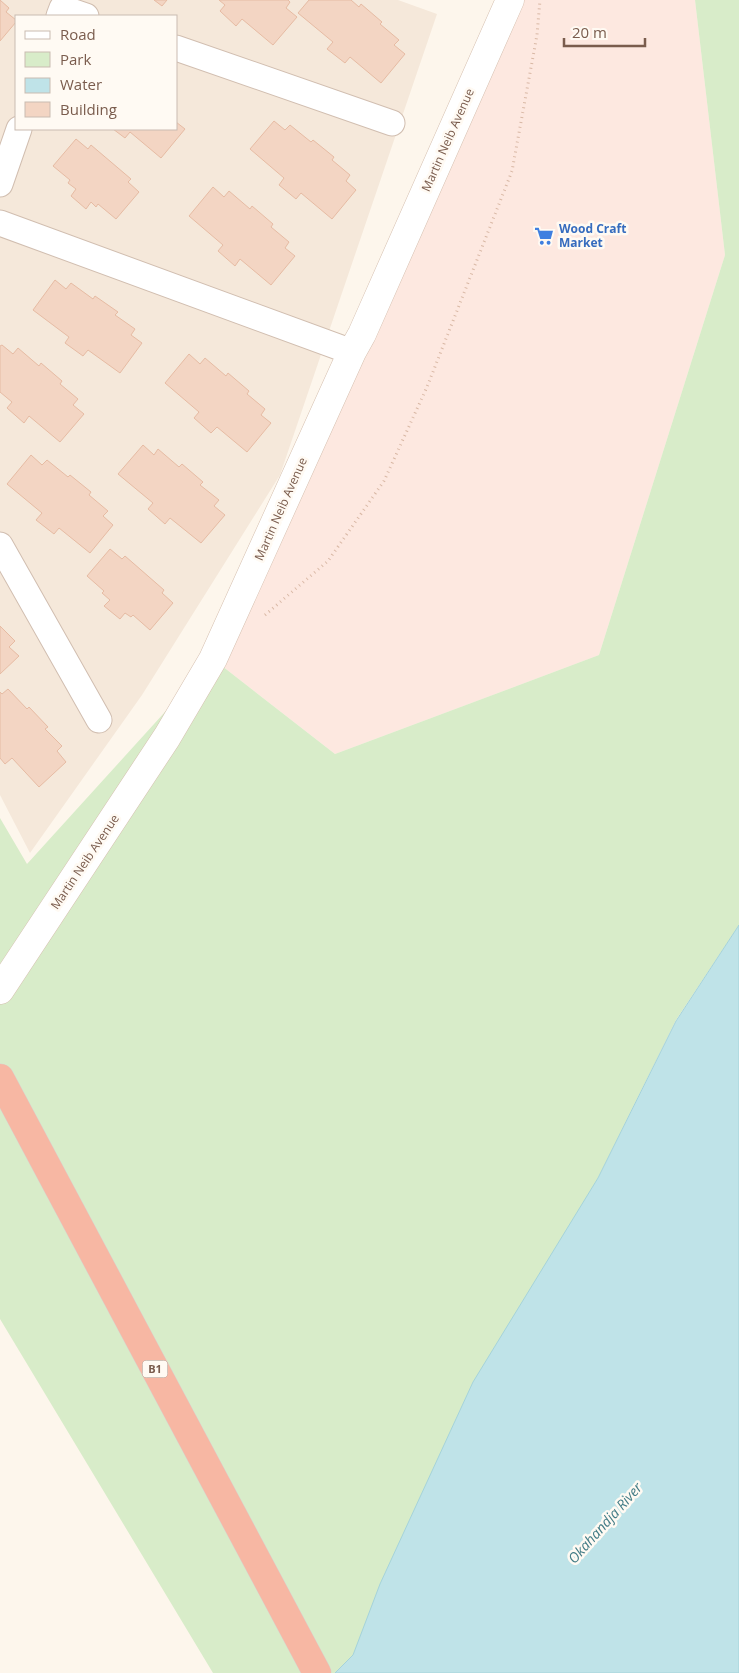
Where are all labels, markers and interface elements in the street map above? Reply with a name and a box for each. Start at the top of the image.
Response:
legend [15,15,178,130]
scale bar [564,15,645,47]
text: 20 m [572,22,607,42]
text: Road [60,24,96,44]
text: Park [60,49,91,69]
text: Water [60,74,102,94]
street label: Martin Neib Avenue [417,85,478,194]
text: Building [60,99,117,119]
place label: Wood Craft Market [559,220,626,251]
supermarket icon: Wood Craft Market [533,225,555,247]
street label: Martin Neib Avenue [250,454,311,563]
street label: Martin Neib Avenue [46,811,123,913]
road number: B1 [142,1360,168,1378]
water label: Okahandja River [563,1478,646,1567]

